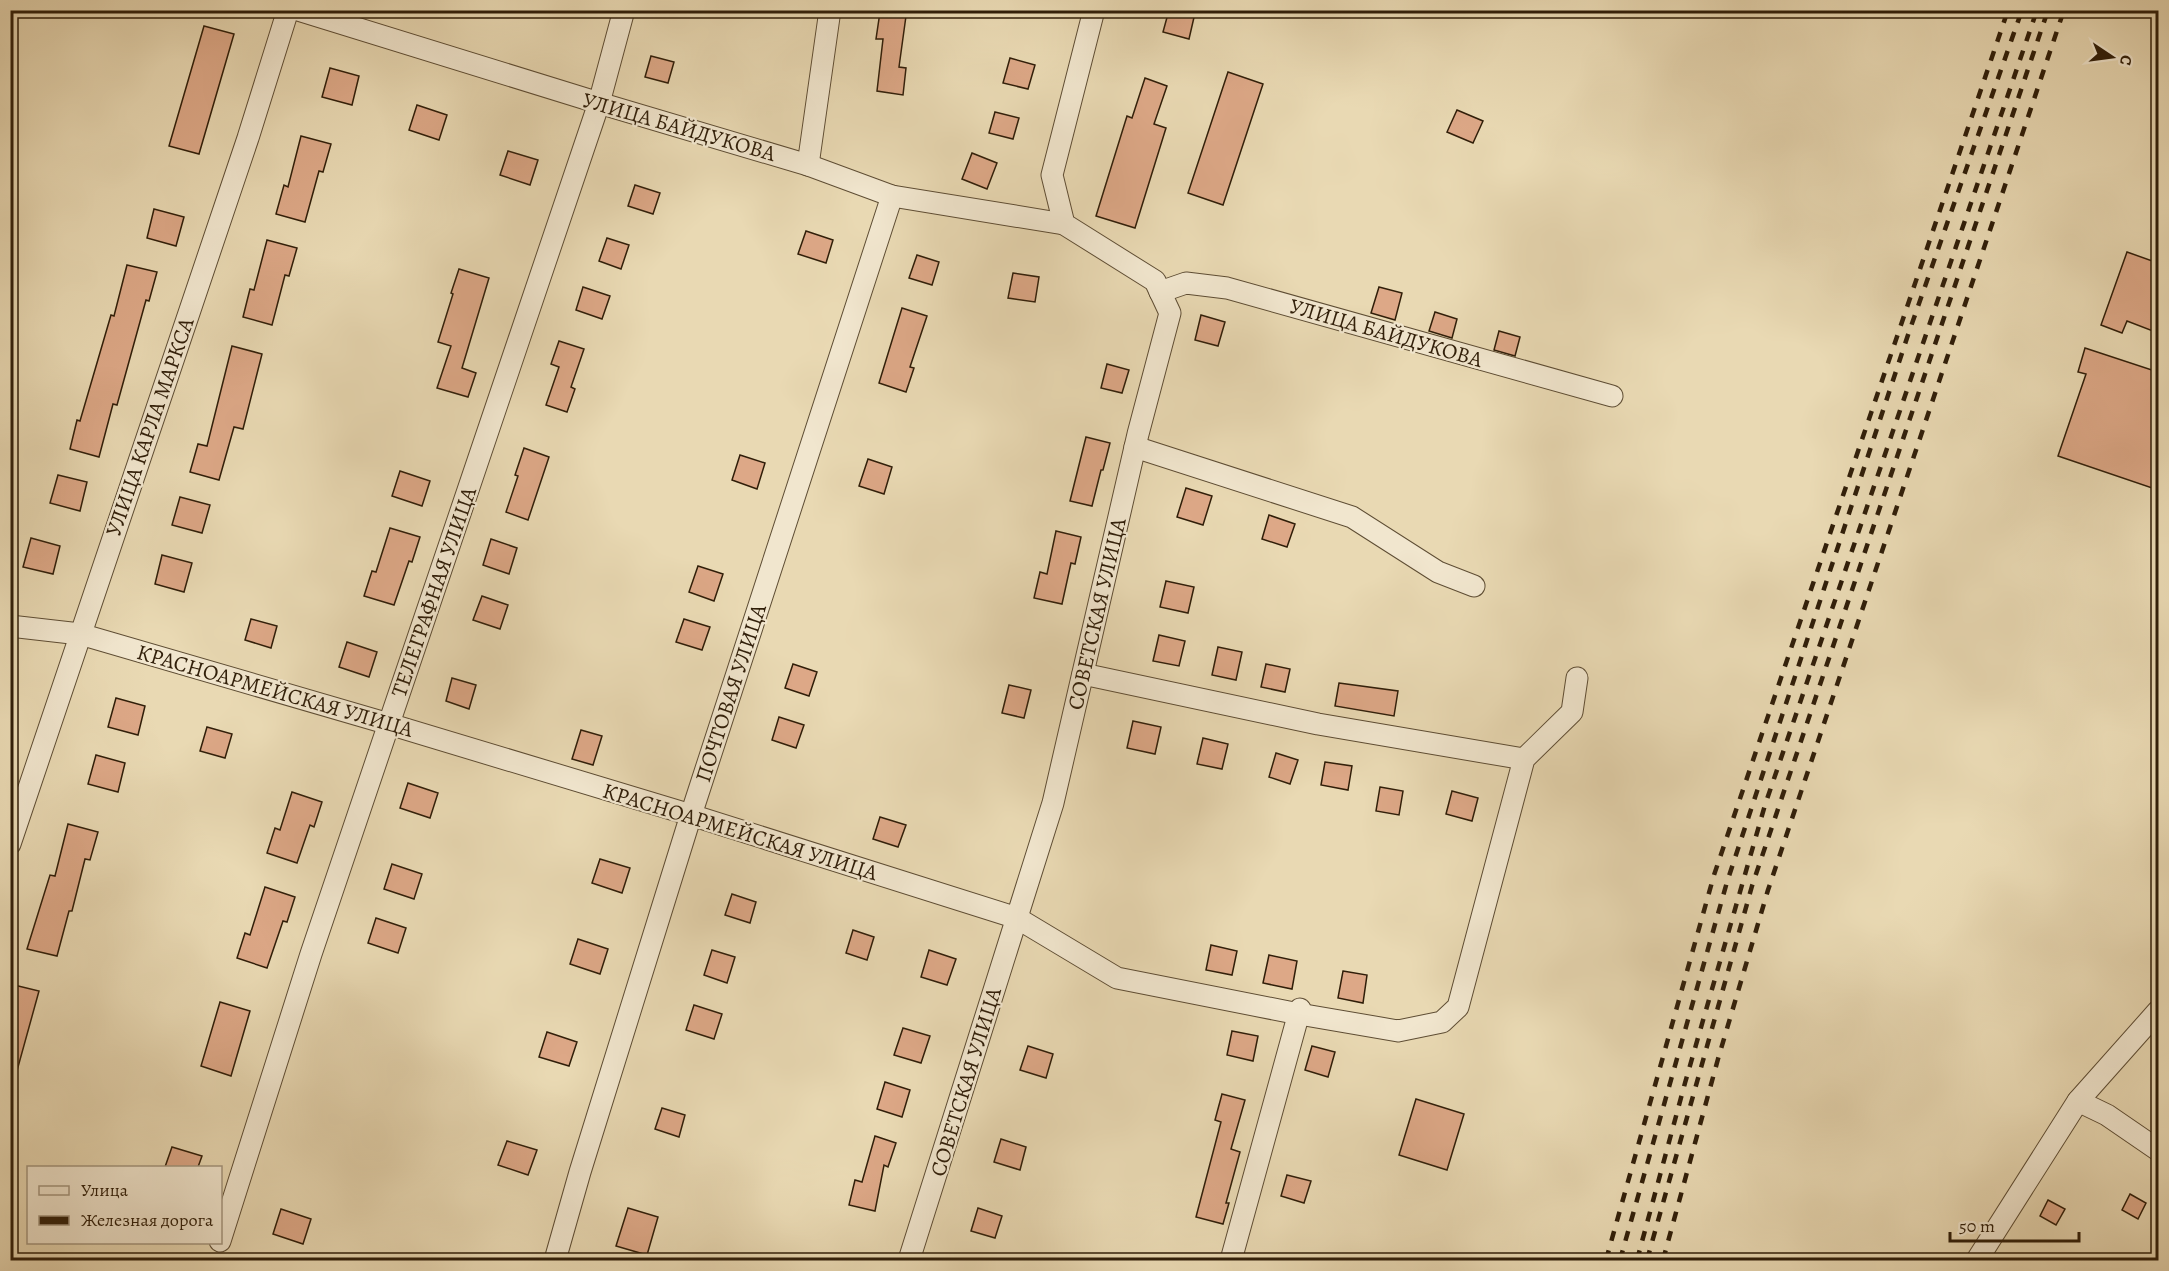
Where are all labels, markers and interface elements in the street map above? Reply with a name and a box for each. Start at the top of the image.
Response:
north arrow [2082,27,2142,87]
text: С [2114,53,2137,68]
street label: УЛИЦА БАЙДУКОВА [579,85,780,169]
street label: УЛИЦА БАЙДУКОВА [1286,291,1487,375]
street label: УЛИЦА КАРЛА МАРКСА [98,313,202,540]
street label: ТЕЛЕГРАФНАЯ УЛИЦА [384,482,484,701]
street label: СОВЕТСКАЯ УЛИЦА [1060,514,1134,713]
street label: ПОЧТОВАЯ УЛИЦА [688,599,774,786]
street label: КРАСНОАРМЕЙСКАЯ УЛИЦА [133,637,418,745]
street label: КРАСНОАРМЕЙСКАЯ УЛИЦА [599,776,882,889]
street label: СОВЕТСКАЯ УЛИЦА [923,983,1009,1180]
legend [27,1166,222,1244]
text: Улица [81,1178,129,1202]
scale bar [1950,1205,2079,1243]
text: Железная дорога [81,1208,214,1232]
text: 50 m [1959,1214,1995,1238]

